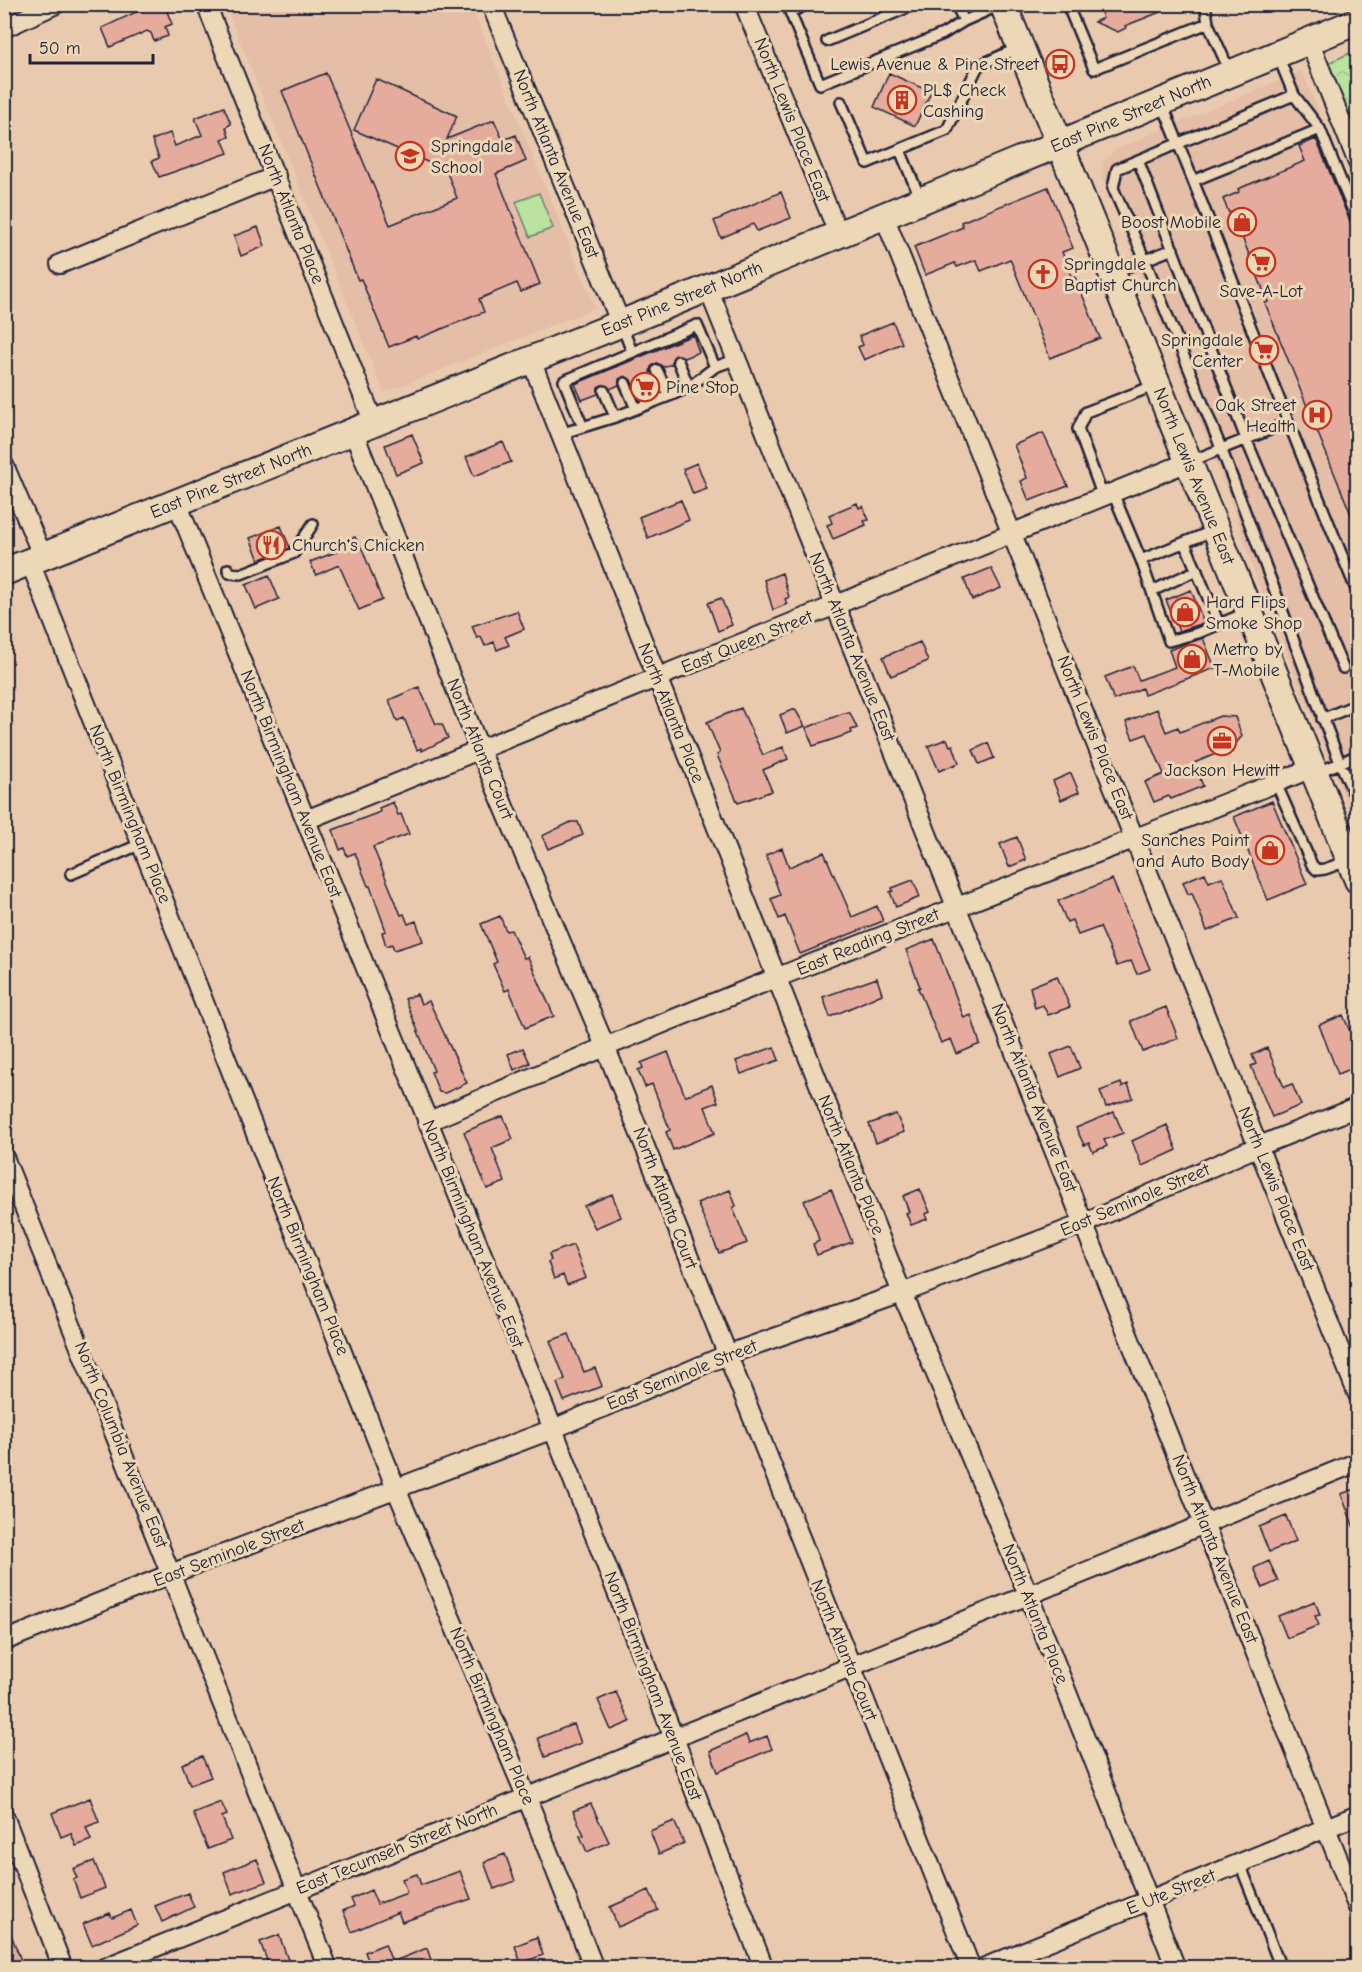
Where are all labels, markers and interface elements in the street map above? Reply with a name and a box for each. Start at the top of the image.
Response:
scale bar [30,27,153,65]
street label: North Lewis Place East [749,35,835,206]
text: 50 m [39,38,81,59]
bus stop icon: Lewis Avenue & Pine Street [1044,48,1076,80]
place label: Lewis Avenue & Pine Street [830,54,1040,75]
street label: North Atlanta Avenue East [508,67,604,262]
street label: East Pine Street North [1048,71,1214,157]
place label: PL$ Check Cashing [923,80,1006,122]
building icon: PL$ Check Cashing [886,84,918,116]
place label: Springdale School [431,136,513,178]
school or university icon: Springdale School [394,140,426,172]
street label: North Atlanta Place [253,141,329,287]
shop icon: Boost Mobile [1226,206,1258,238]
place label: Boost Mobile [1121,212,1221,233]
supermarket icon: Save-A-Lot [1245,246,1277,278]
place label: Springdale Baptist Church [1064,254,1177,296]
street label: East Pine Street North [598,257,766,341]
church icon: Springdale Baptist Church [1027,258,1059,290]
place label: Save-A-Lot [1220,281,1303,302]
place label: Springdale Center [1161,330,1244,372]
supermarket icon: Springdale Center [1248,334,1280,366]
supermarket icon: Pine Stop [629,371,661,403]
place label: Pine Stop [666,377,739,398]
street label: North Lewis Avenue East [1149,384,1239,568]
place label: Oak Street Health [1215,395,1297,437]
hospital icon: Oak Street Health [1301,399,1333,431]
street label: East Pine Street North [147,439,315,523]
restaurant icon: Church's Chicken [255,529,287,561]
place label: Church's Chicken [292,535,425,556]
street label: North Atlanta Avenue East [804,550,900,745]
place label: Hard Flips Smoke Shop [1206,592,1302,634]
shop icon: Hard Flips Smoke Shop [1169,596,1201,628]
street label: East Queen Street [678,606,817,678]
place label: Metro by T-Mobile [1213,639,1283,681]
street label: North Atlanta Place [633,640,709,786]
shop icon: Metro by T-Mobile [1176,643,1208,675]
street label: North Lewis Place East [1052,653,1138,824]
street label: North Birmingham Avenue East [236,667,347,902]
street label: North Atlanta Court [442,675,518,823]
street label: North Birmingham Place [84,722,176,906]
office icon: Jackson Hewitt [1206,725,1238,757]
place label: Jackson Hewitt [1164,760,1280,781]
place label: Sanches Paint and Auto Body [1136,830,1250,872]
shop icon: Sanches Paint and Auto Body [1254,834,1286,866]
street label: East Reading Street [794,904,943,980]
street label: North Atlanta Avenue East [986,1001,1082,1196]
street label: North Atlanta Place [813,1092,889,1238]
street label: North Lewis Place East [1233,1104,1319,1275]
street label: North Birmingham Avenue East [418,1117,529,1352]
street label: North Atlanta Court [628,1124,702,1273]
street label: East Seminole Street [1057,1159,1214,1241]
street label: North Birmingham Place [262,1174,354,1358]
street label: East Seminole Street [604,1335,761,1415]
street label: North Columbia Avenue East [70,1339,172,1552]
street label: North Atlanta Avenue East [1167,1452,1263,1647]
street label: East Seminole Street [150,1514,308,1592]
street label: North Atlanta Place [997,1541,1073,1687]
street label: North Birmingham Avenue East [600,1569,707,1804]
street label: North Atlanta Court [806,1576,882,1724]
street label: North Birmingham Place [445,1624,539,1808]
street label: East Tecumseh Street North [293,1799,501,1899]
street label: E Ute Street [1123,1864,1219,1919]

